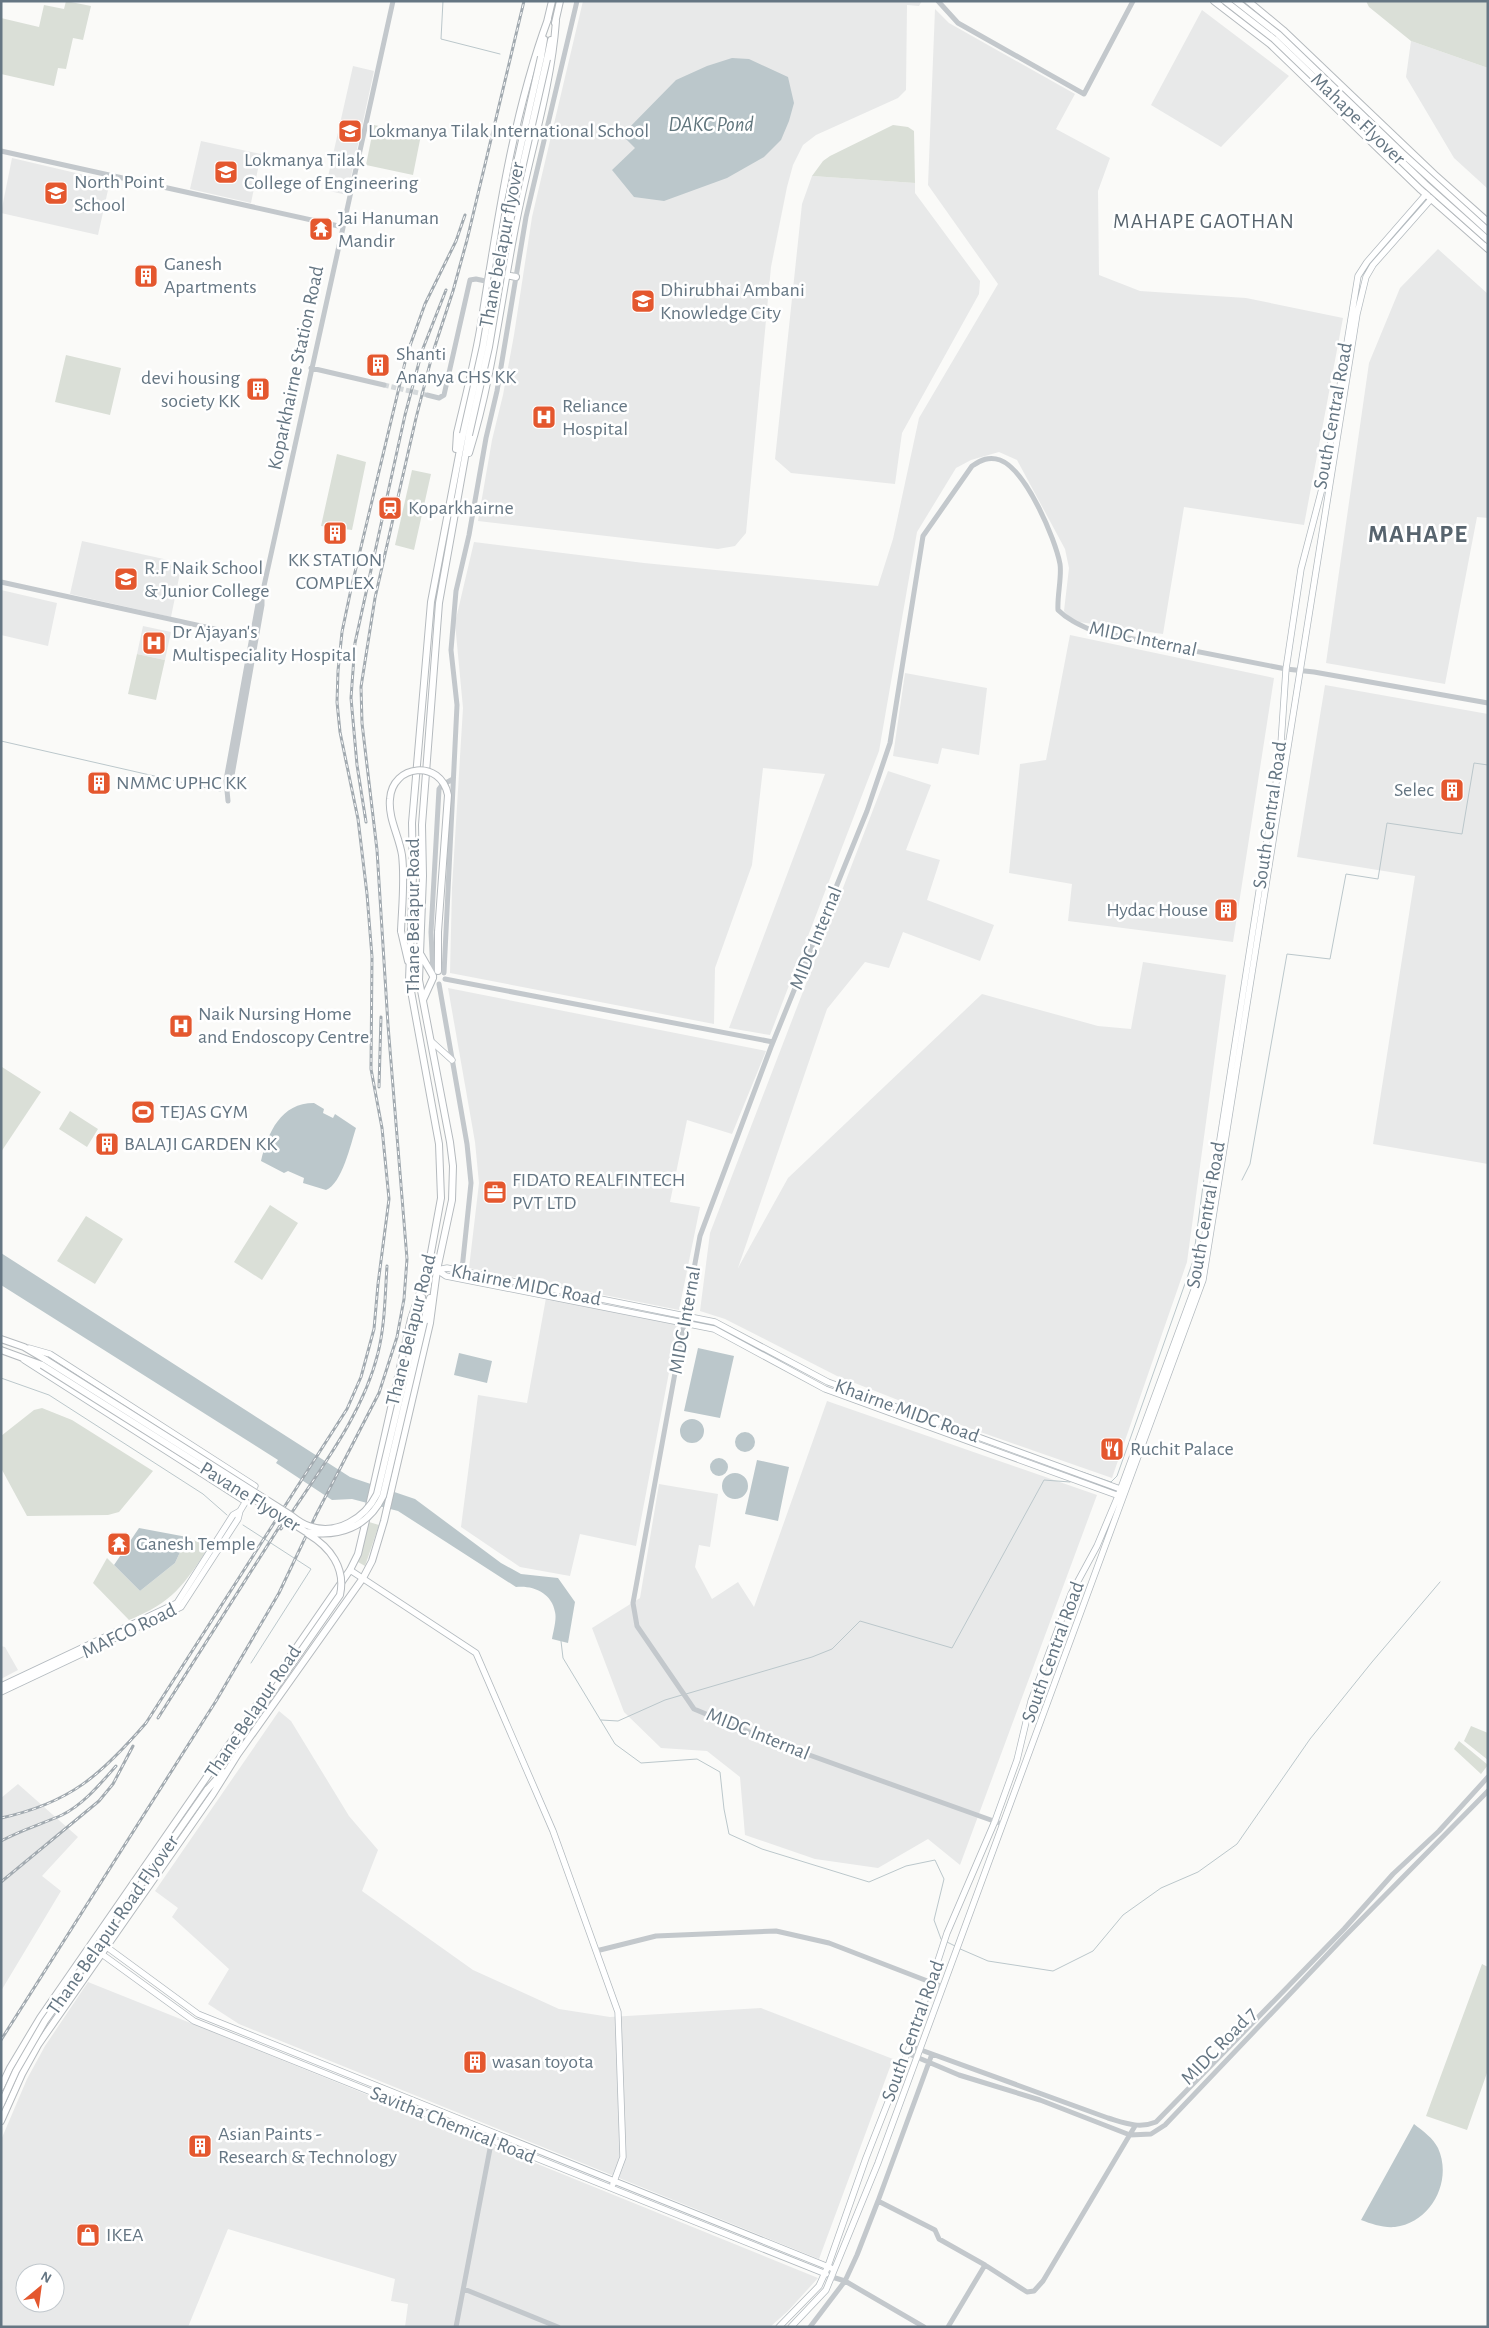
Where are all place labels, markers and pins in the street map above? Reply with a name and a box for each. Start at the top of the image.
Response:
school or university icon: Lokmanya Tilak International School [337,118,363,144]
place label: Lokmanya Tilak International School [368,121,649,141]
place label: Lokmanya Tilak College of Engineering [244,150,418,193]
school or university icon: Lokmanya Tilak College of Engineering [213,159,239,185]
place label: North Point School [74,172,165,215]
school or university icon: North Point School [43,180,69,206]
place label: Jai Hanuman Mandir [338,208,439,251]
temple icon: Jai Hanuman Mandir [308,216,334,242]
place label: Ganesh Apartments [164,254,257,297]
building icon: Ganesh Apartments [133,263,159,289]
place label: Dhirubhai Ambani Knowledge City [660,280,805,323]
school or university icon: Dhirubhai Ambani Knowledge City [630,288,656,314]
place label: Shanti Ananya CHS KK [396,344,516,387]
building icon: Shanti Ananya CHS KK [365,352,391,378]
place label: devi housing society KK [141,368,240,411]
building icon: devi housing society KK [245,376,271,402]
place label: Reliance Hospital [562,396,628,439]
hospital icon: Reliance Hospital [531,404,557,430]
station icon: Koparkhairne [377,495,403,521]
place label: Koparkhairne [408,498,514,518]
building icon: KK STATION COMPLEX [322,520,348,546]
place label: KK STATION COMPLEX [288,550,382,593]
place label: R.F Naik School & Junior College [144,558,269,601]
school or university icon: R.F Naik School & Junior College [113,566,139,592]
place label: Dr Ajayan's Multispeciality Hospital [172,622,356,665]
hospital icon: Dr Ajayan's Multispeciality Hospital [141,630,167,656]
building icon: NMMC UPHC KK [86,770,112,796]
place label: NMMC UPHC KK [116,773,247,793]
building icon: Selec [1439,777,1465,803]
place label: Selec [1394,780,1434,800]
building icon: Hydac House [1213,897,1239,923]
place label: Hydac House [1106,900,1208,920]
place label: Naik Nursing Home and Endoscopy Centre [198,1004,369,1047]
hospital icon: Naik Nursing Home and Endoscopy Centre [168,1013,194,1039]
sports icon: TEJAS GYM [130,1099,156,1125]
place label: TEJAS GYM [160,1102,248,1122]
building icon: BALAJI GARDEN KK [94,1131,120,1157]
place label: BALAJI GARDEN KK [124,1134,277,1154]
place label: FIDATO REALFINTECH PVT LTD [512,1170,685,1213]
office icon: FIDATO REALFINTECH PVT LTD [482,1179,508,1205]
restaurant icon: Ruchit Palace [1099,1436,1125,1462]
place label: Ruchit Palace [1130,1439,1234,1459]
temple icon: Ganesh Temple [106,1531,132,1557]
place label: Ganesh Temple [136,1534,256,1554]
building icon: wasan toyota [462,2049,488,2075]
place label: wasan toyota [492,2052,594,2072]
place label: Asian Paints - Research & Technology [218,2124,398,2167]
building icon: Asian Paints - Research & Technology [187,2133,213,2159]
shop icon: IKEA [75,2222,101,2248]
place label: IKEA [106,2225,144,2245]

